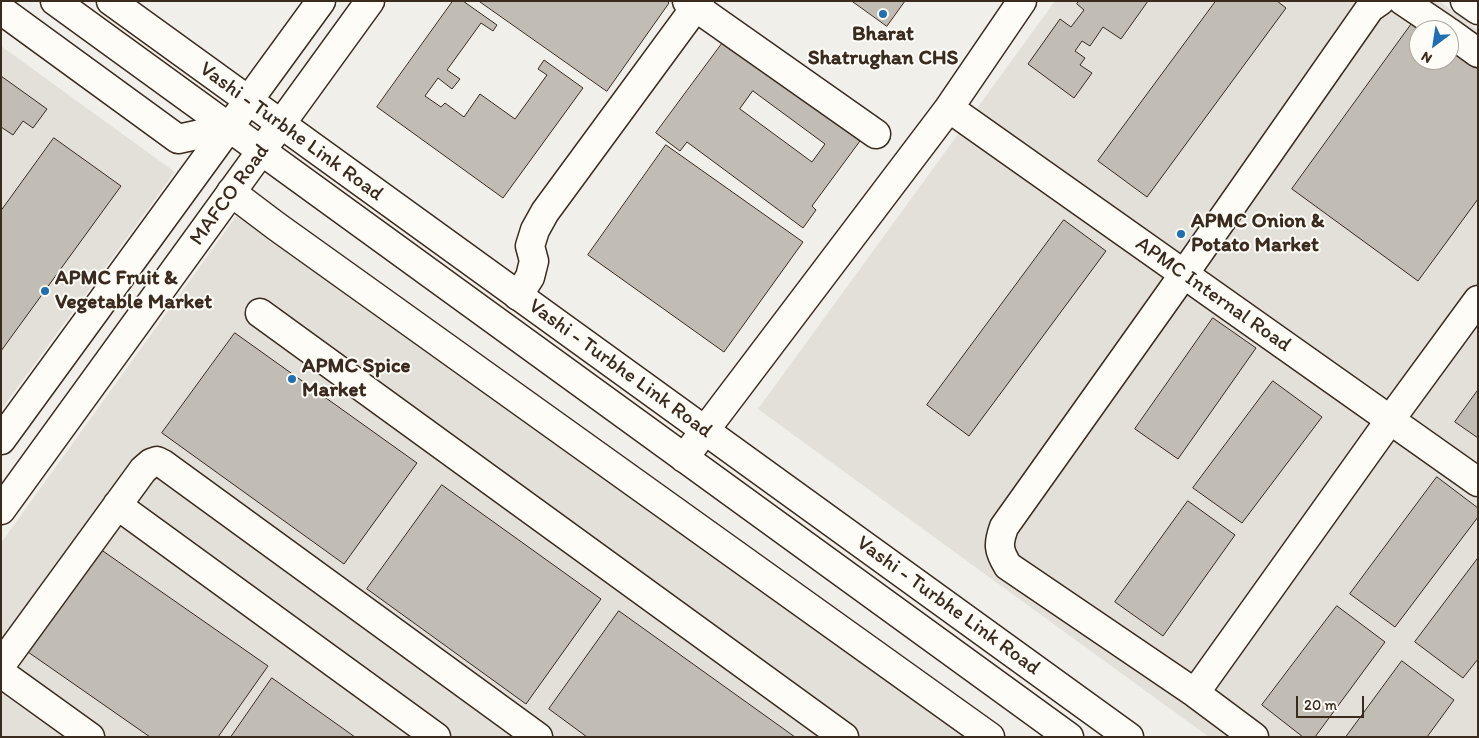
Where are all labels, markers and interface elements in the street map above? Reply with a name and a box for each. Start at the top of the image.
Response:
marker: Bharat Shatrughan CHS [877,8,889,20]
north arrow [1409,20,1459,70]
place label: Bharat Shatrughan CHS [808,22,958,72]
text: N [1418,48,1435,67]
street label: Vashi - Turbhe Link Road [194,57,388,207]
street label: MAFCO Road [185,139,275,251]
place label: APMC Onion & Potato Market [1191,209,1324,259]
marker: APMC Onion & Potato Market [1175,228,1187,240]
street label: APMC Internal Road [1130,232,1296,358]
place label: APMC Fruit & Vegetable Market [55,266,212,316]
marker: APMC Fruit & Vegetable Market [39,285,51,297]
street label: Vashi - Turbhe Link Road [523,294,717,444]
place label: APMC Spice Market [302,354,410,404]
marker: APMC Spice Market [286,373,298,385]
street label: Vashi - Turbhe Link Road [851,531,1045,681]
scale bar [1299,686,1366,718]
text: 20 m [1304,696,1337,714]

